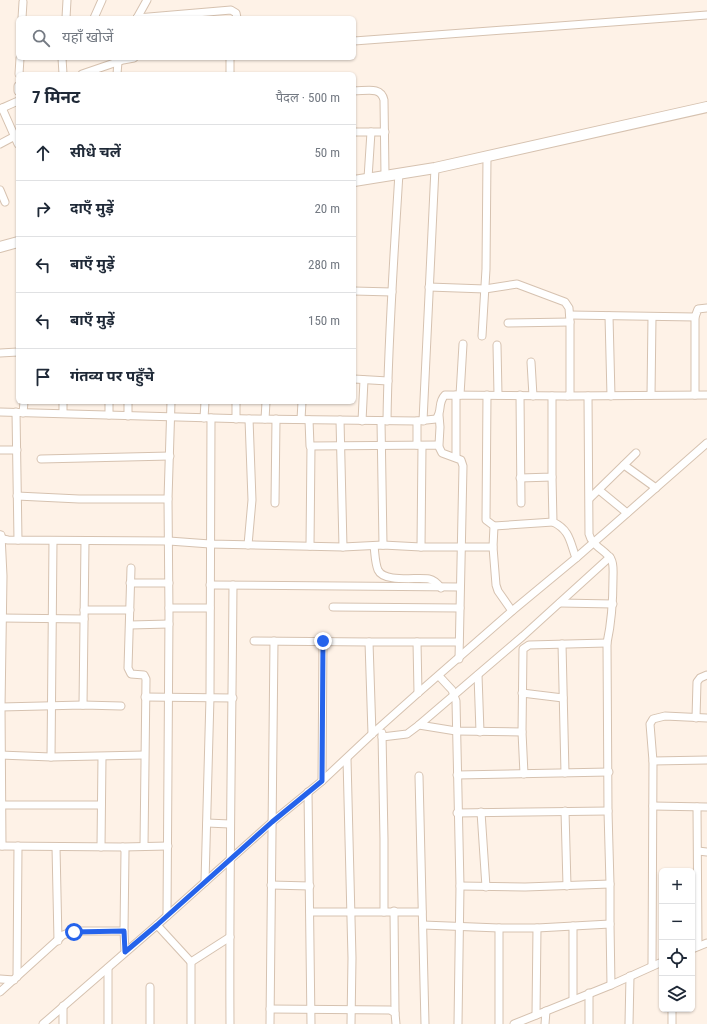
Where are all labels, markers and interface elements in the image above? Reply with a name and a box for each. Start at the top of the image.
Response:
search box [16,16,356,60]
icon: search [30,27,52,49]
text: यहाँ खोजें [62,28,113,46]
text: 7 मिनट [32,87,80,107]
text: पैदल · 500 m [276,90,340,105]
icon: ahead [32,142,54,164]
text: सीधे चलें [70,143,121,161]
text: 50 m [314,145,340,160]
icon: right [32,198,54,220]
text: दाएँ मुड़ें [70,199,114,217]
text: 20 m [314,201,340,216]
icon: left [32,254,54,276]
text: बाएँ मुड़ें [70,255,115,273]
text: 280 m [308,257,340,272]
icon: left [32,310,54,332]
text: बाएँ मुड़ें [70,311,115,329]
text: 150 m [308,313,340,328]
icon: arrive [32,366,54,388]
text: गंतव्य पर पहुँचे [70,367,154,385]
route end [314,632,332,650]
map controls [659,868,695,1012]
button: + [659,868,695,904]
button: − [659,904,695,940]
route start [65,923,83,941]
button: locate [659,940,695,976]
button: layers [659,976,695,1012]

